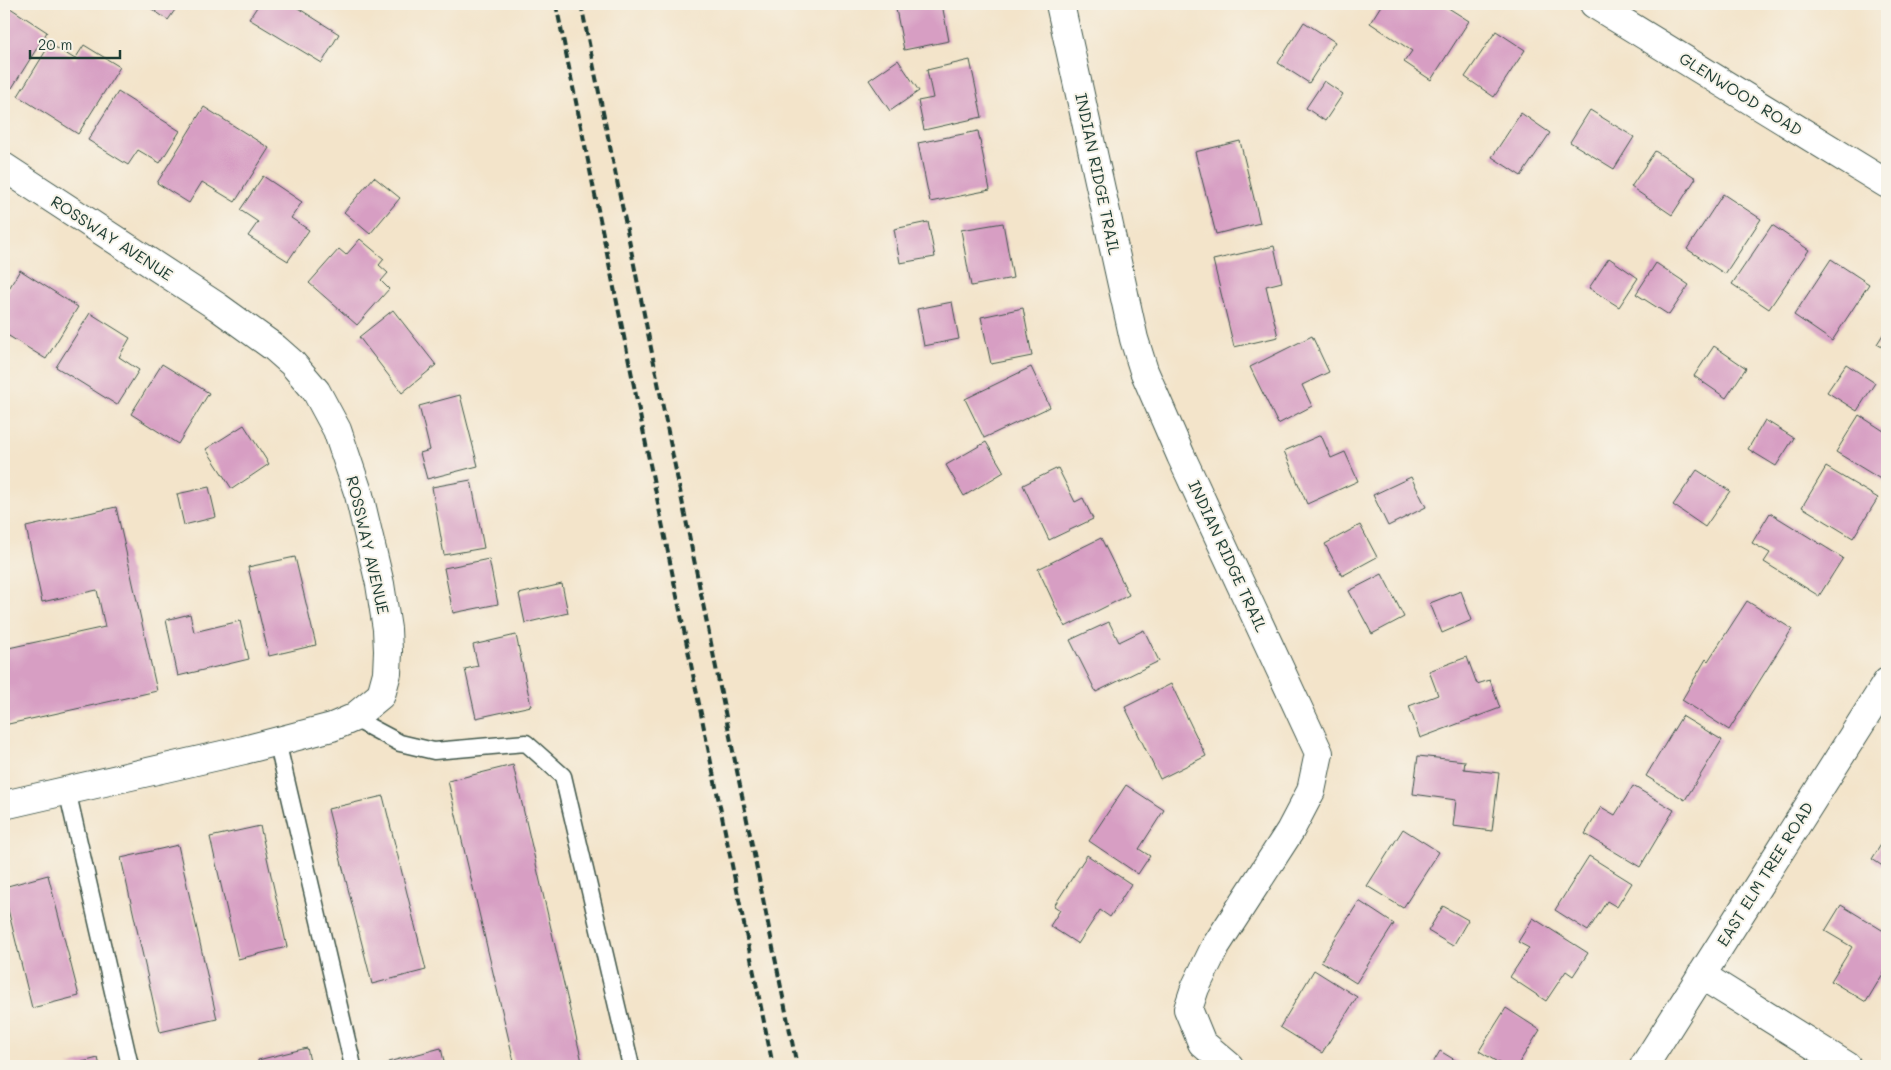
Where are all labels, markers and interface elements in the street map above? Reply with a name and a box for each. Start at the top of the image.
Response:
scale bar [30,28,120,60]
text: 20 m [38,34,72,54]
street label: GLENWOOD ROAD [1676,47,1807,140]
street label: INDIAN RIDGE TRAIL [1071,91,1126,257]
street label: ROSSWAY AVENUE [47,190,177,285]
street label: ROSSWAY AVENUE [342,474,395,616]
street label: INDIAN RIDGE TRAIL [1184,477,1273,635]
street label: EAST ELM TREE ROAD [1712,798,1818,950]

